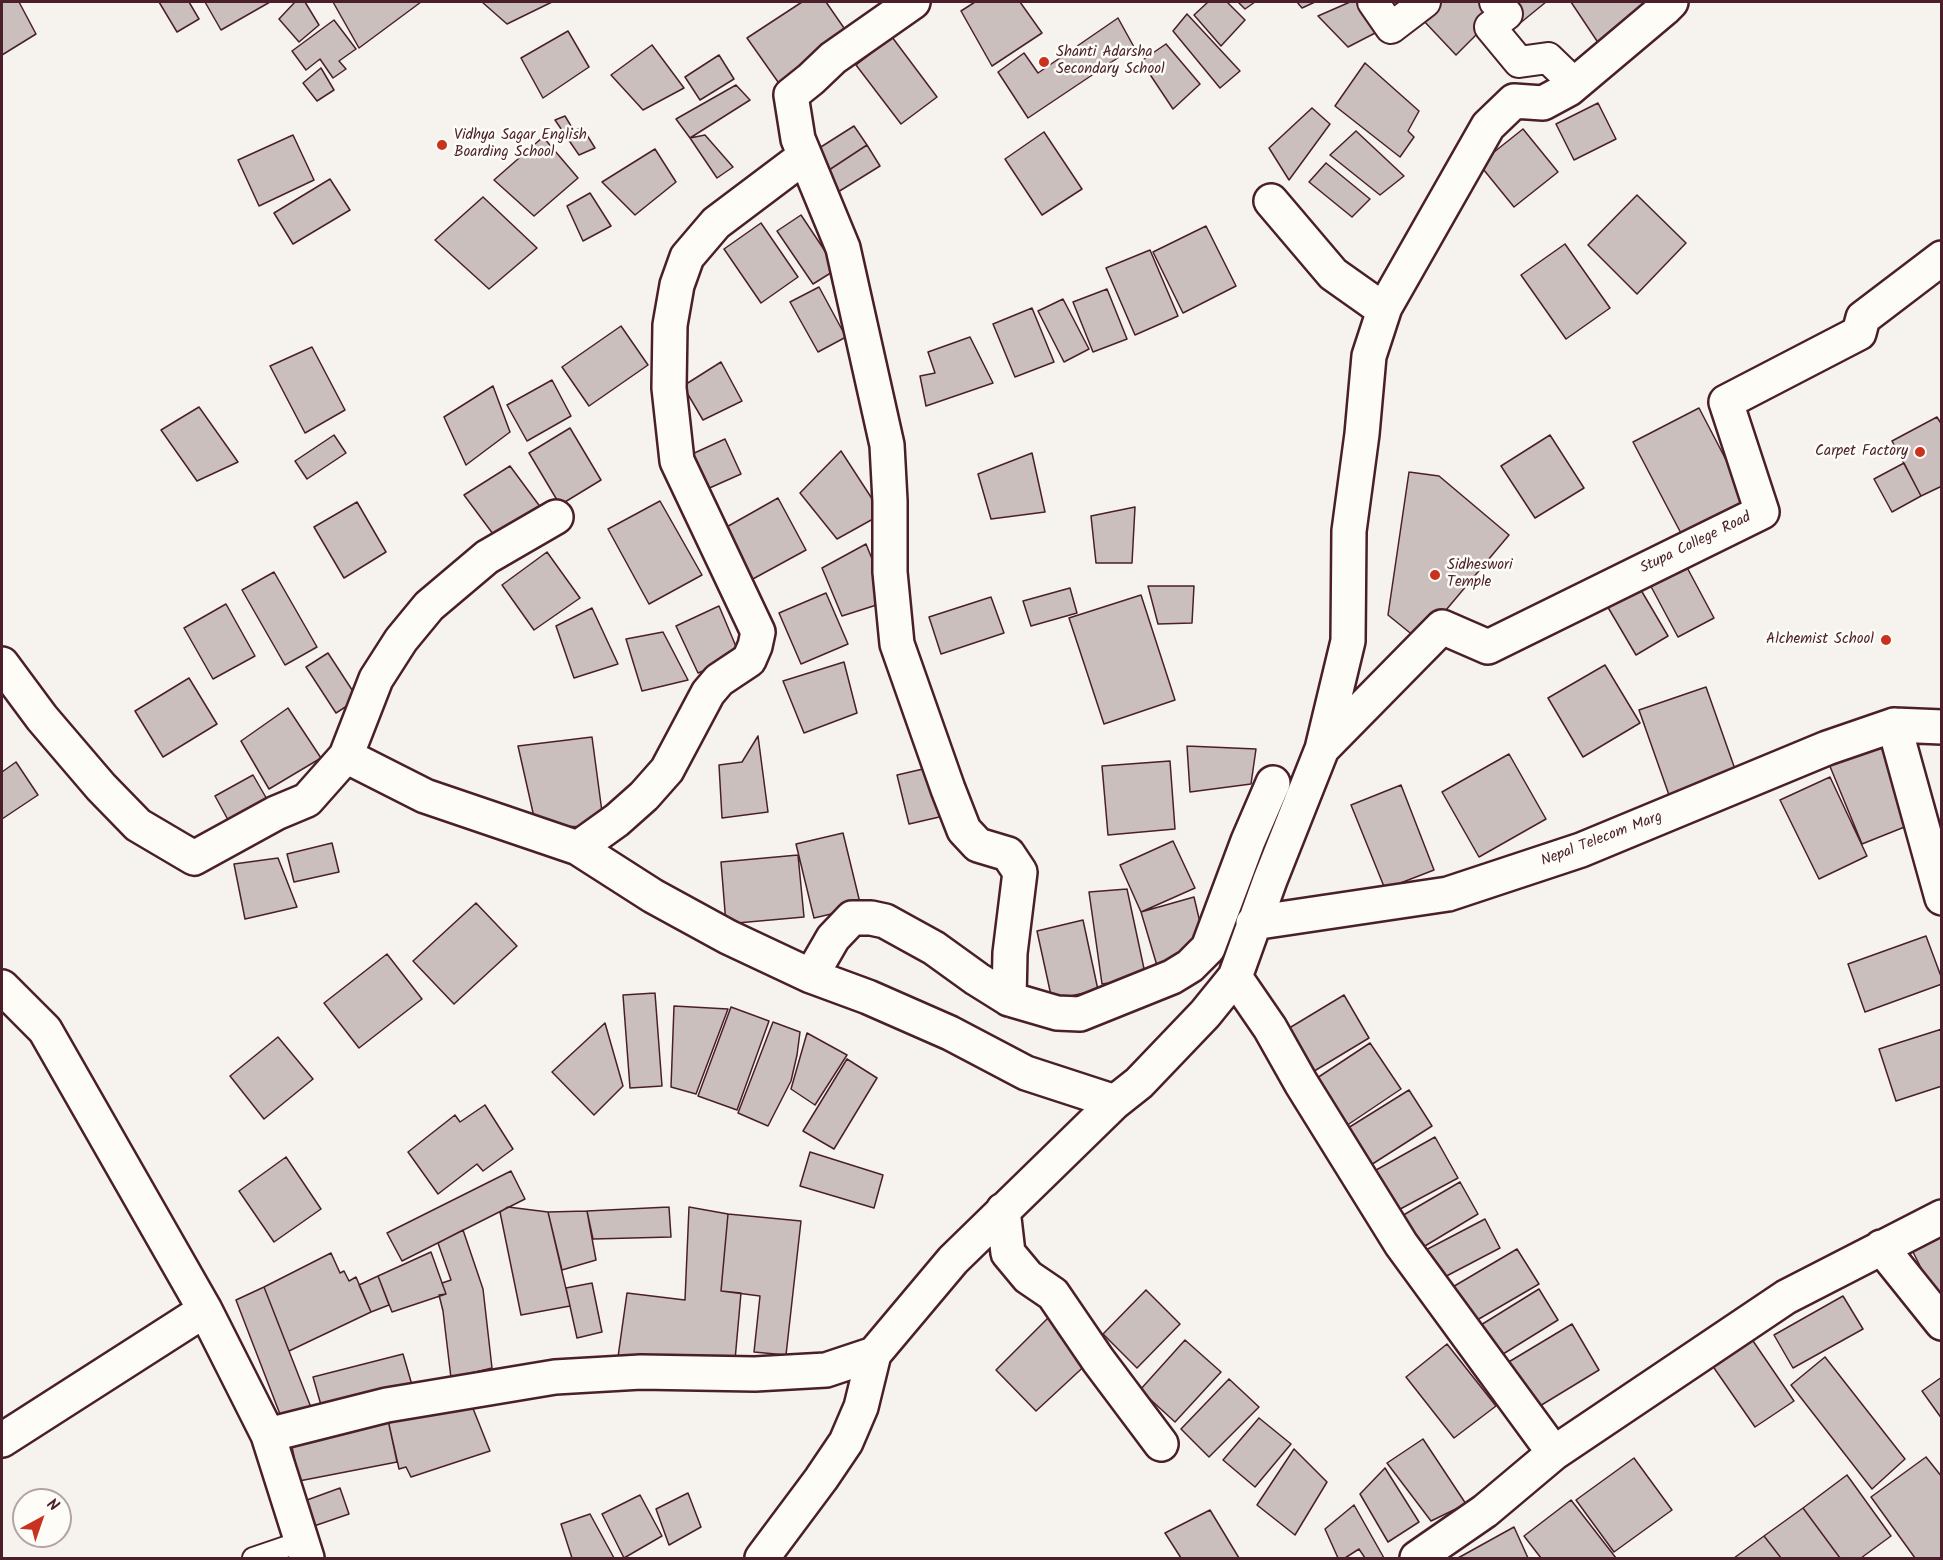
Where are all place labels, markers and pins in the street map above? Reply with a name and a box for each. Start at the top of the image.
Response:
place label: Shanti Adarsha Secondary School [1056,44,1165,79]
marker: Shanti Adarsha Secondary School [1037,55,1051,69]
place label: Vidhya Sagar English Boarding School [454,127,587,162]
marker: Vidhya Sagar English Boarding School [435,138,449,152]
place label: Carpet Factory [1815,443,1908,461]
marker: Carpet Factory [1913,445,1927,459]
place label: Sidheswori Temple [1447,557,1513,592]
marker: Sidheswori Temple [1428,568,1442,582]
place label: Alchemist School [1766,631,1874,649]
marker: Alchemist School [1879,633,1893,647]

